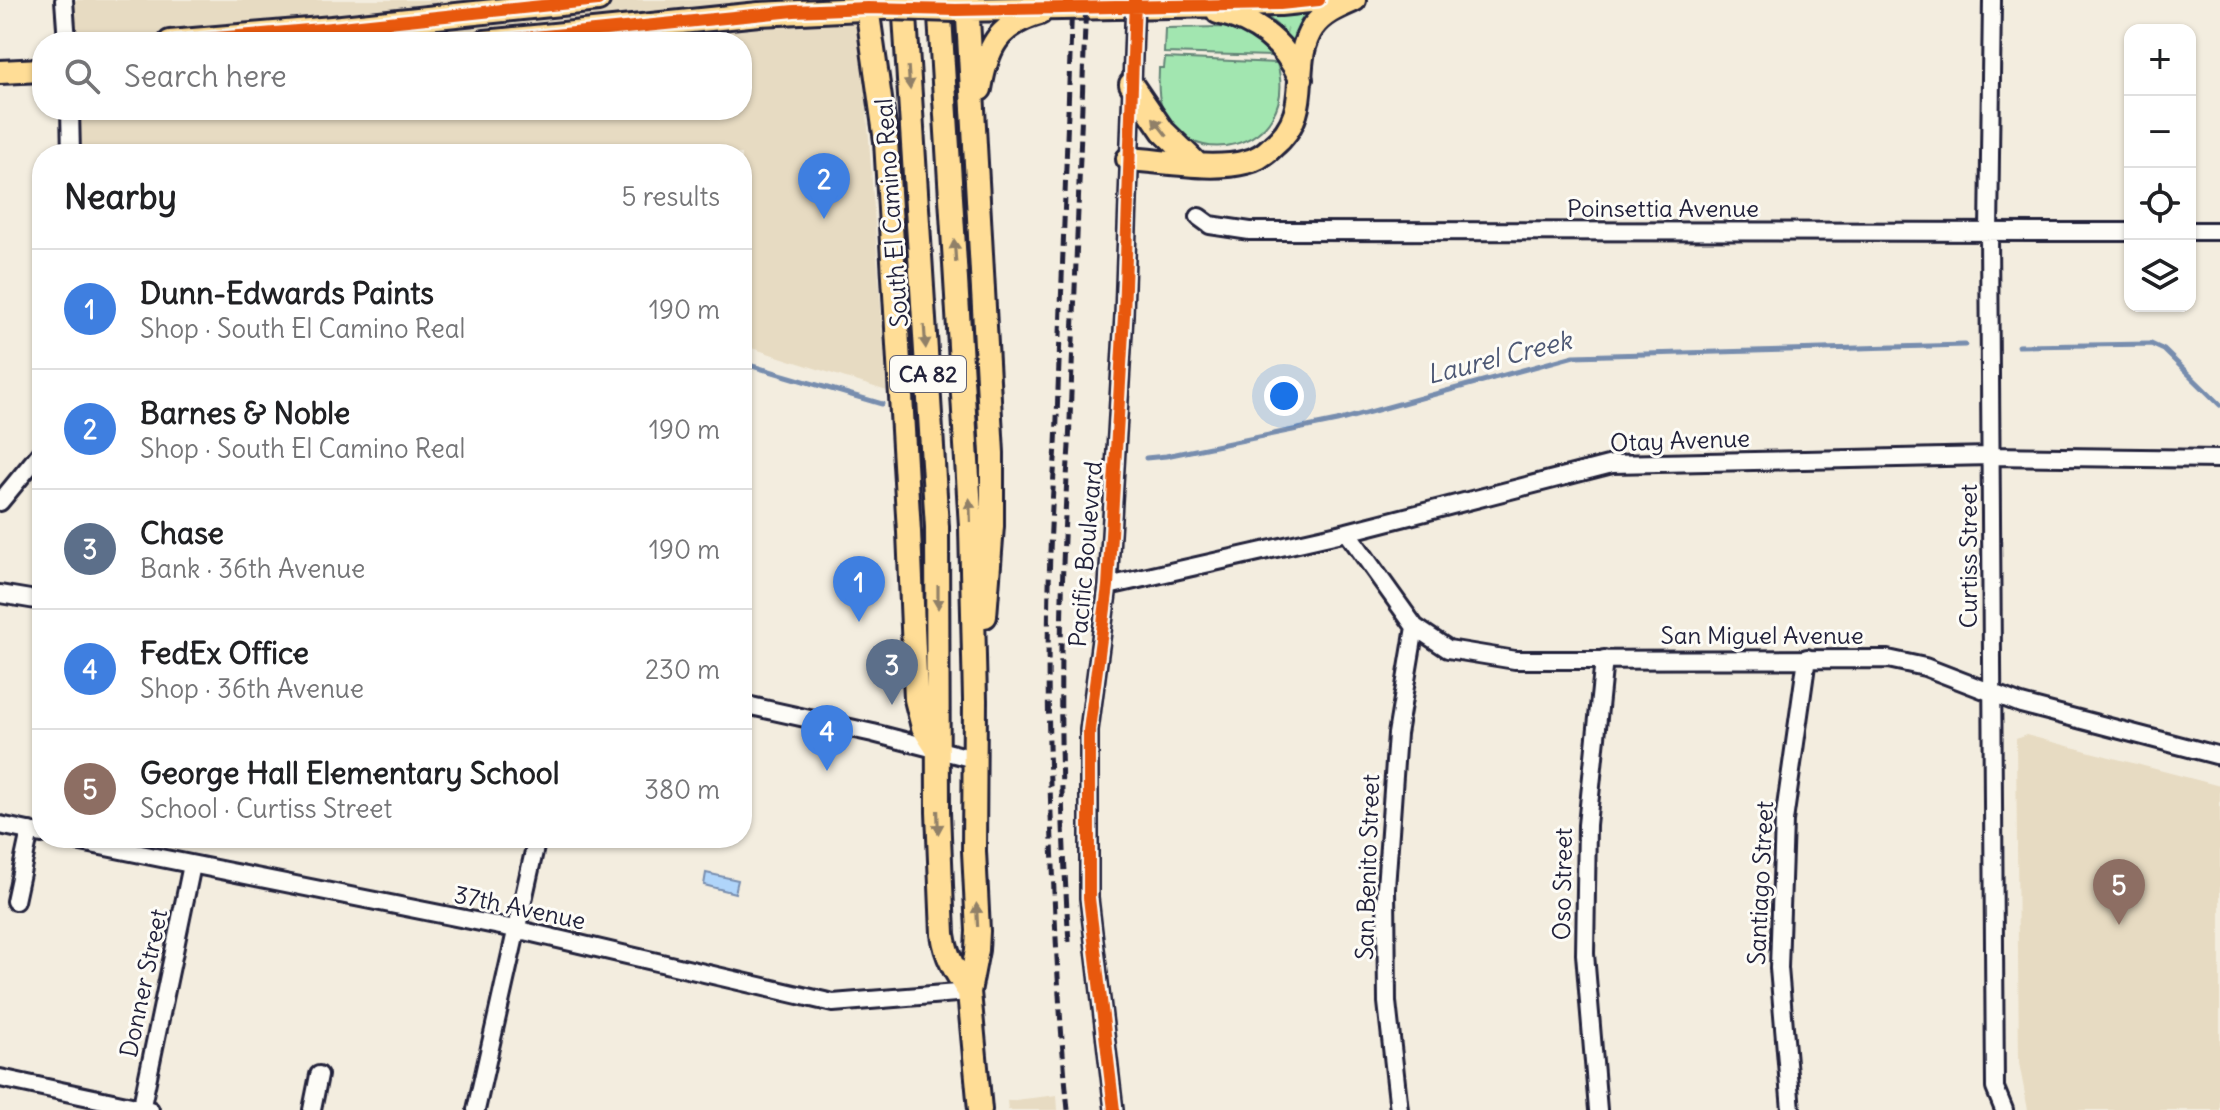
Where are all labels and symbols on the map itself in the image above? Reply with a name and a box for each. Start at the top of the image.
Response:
one-way arrow [903,66,916,91]
street label: South El Camino Real [868,98,914,328]
one-way arrow [1153,117,1169,137]
pin: 2 [798,153,850,219]
street label: Poinsettia Avenue [1567,193,1759,223]
one-way arrow [948,238,961,263]
water label: Laurel Creek [1423,323,1576,391]
one-way arrow [919,325,932,350]
road number: CA 82 [890,356,966,392]
your location [1264,376,1304,416]
street label: Otay Avenue [1609,423,1751,457]
street label: Pacific Boulevard [1062,460,1108,648]
street label: Curtiss Street [1953,484,1983,628]
one-way arrow [964,497,977,522]
pin: 1 [833,556,885,622]
one-way arrow [932,585,944,610]
street label: San Miguel Avenue [1660,620,1864,650]
pin: 3 [866,639,918,705]
pin: 4 [801,705,853,771]
street label: San Benito Street [1349,774,1385,960]
street label: Santiago Street [1741,800,1779,966]
one-way arrow [932,810,945,835]
street label: Oso Street [1546,827,1578,941]
pin: 5 [2093,859,2145,925]
street label: 37th Avenue [452,878,588,936]
one-way arrow [970,902,983,927]
street label: Donner Street [113,906,173,1060]

